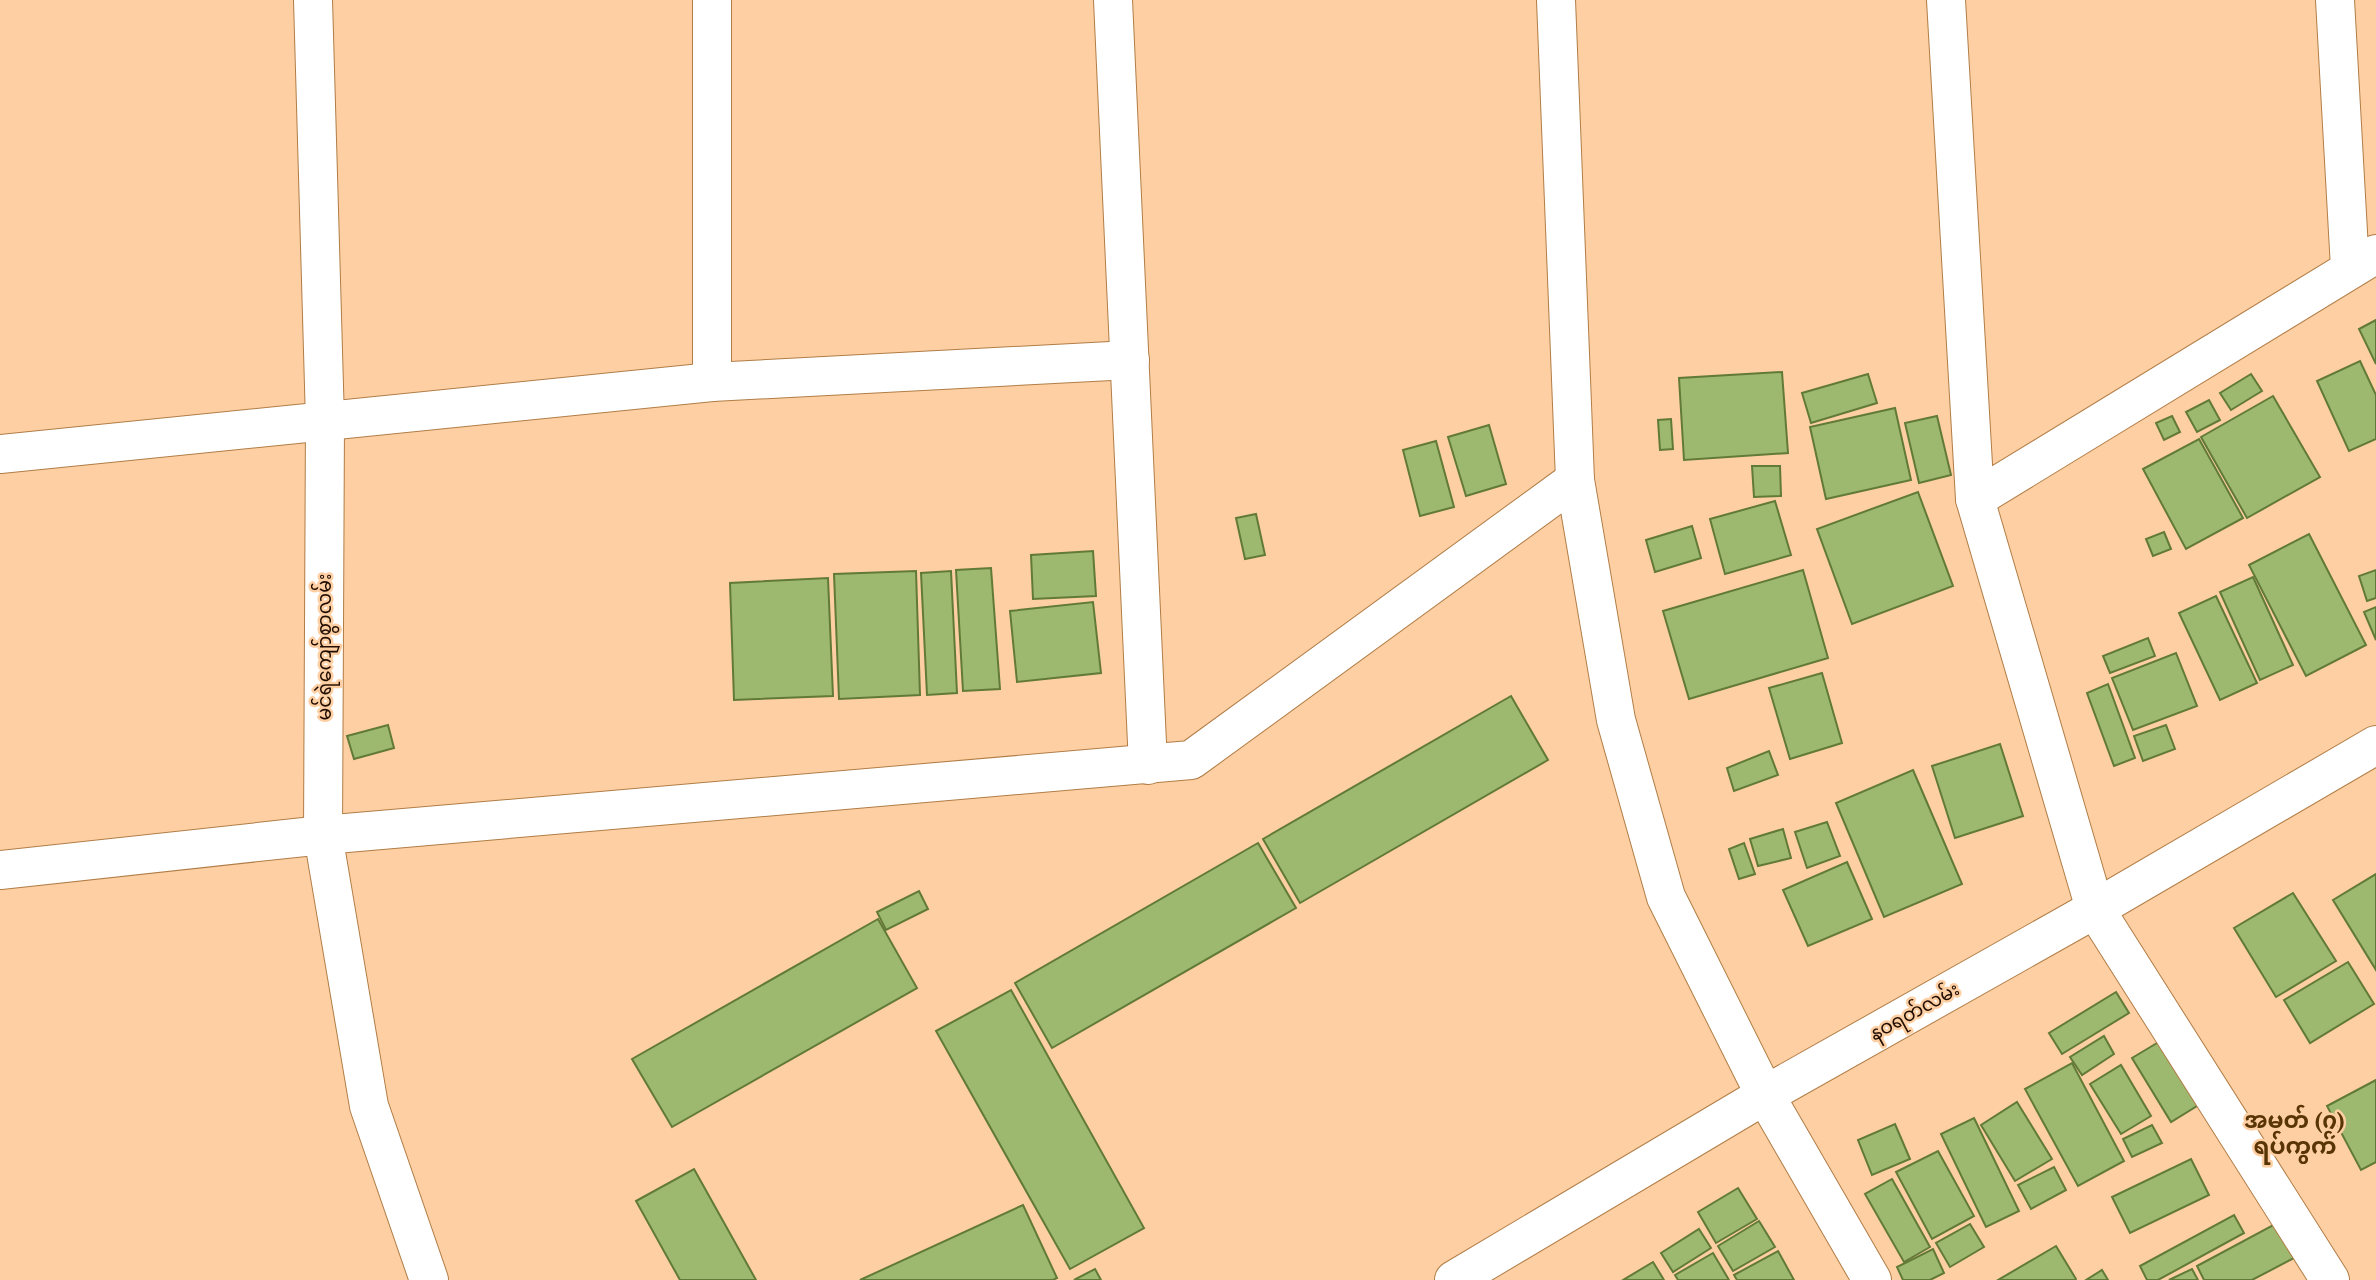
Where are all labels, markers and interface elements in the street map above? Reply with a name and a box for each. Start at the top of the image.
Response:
street label: မင်ရဲကျော်စွာလမ်း [310,573,340,721]
street label: နဝရတ်လမ်း [1864,975,1965,1049]
district label: အမှတ် (၇) ရပ်ကွက် [2244,1104,2346,1165]

